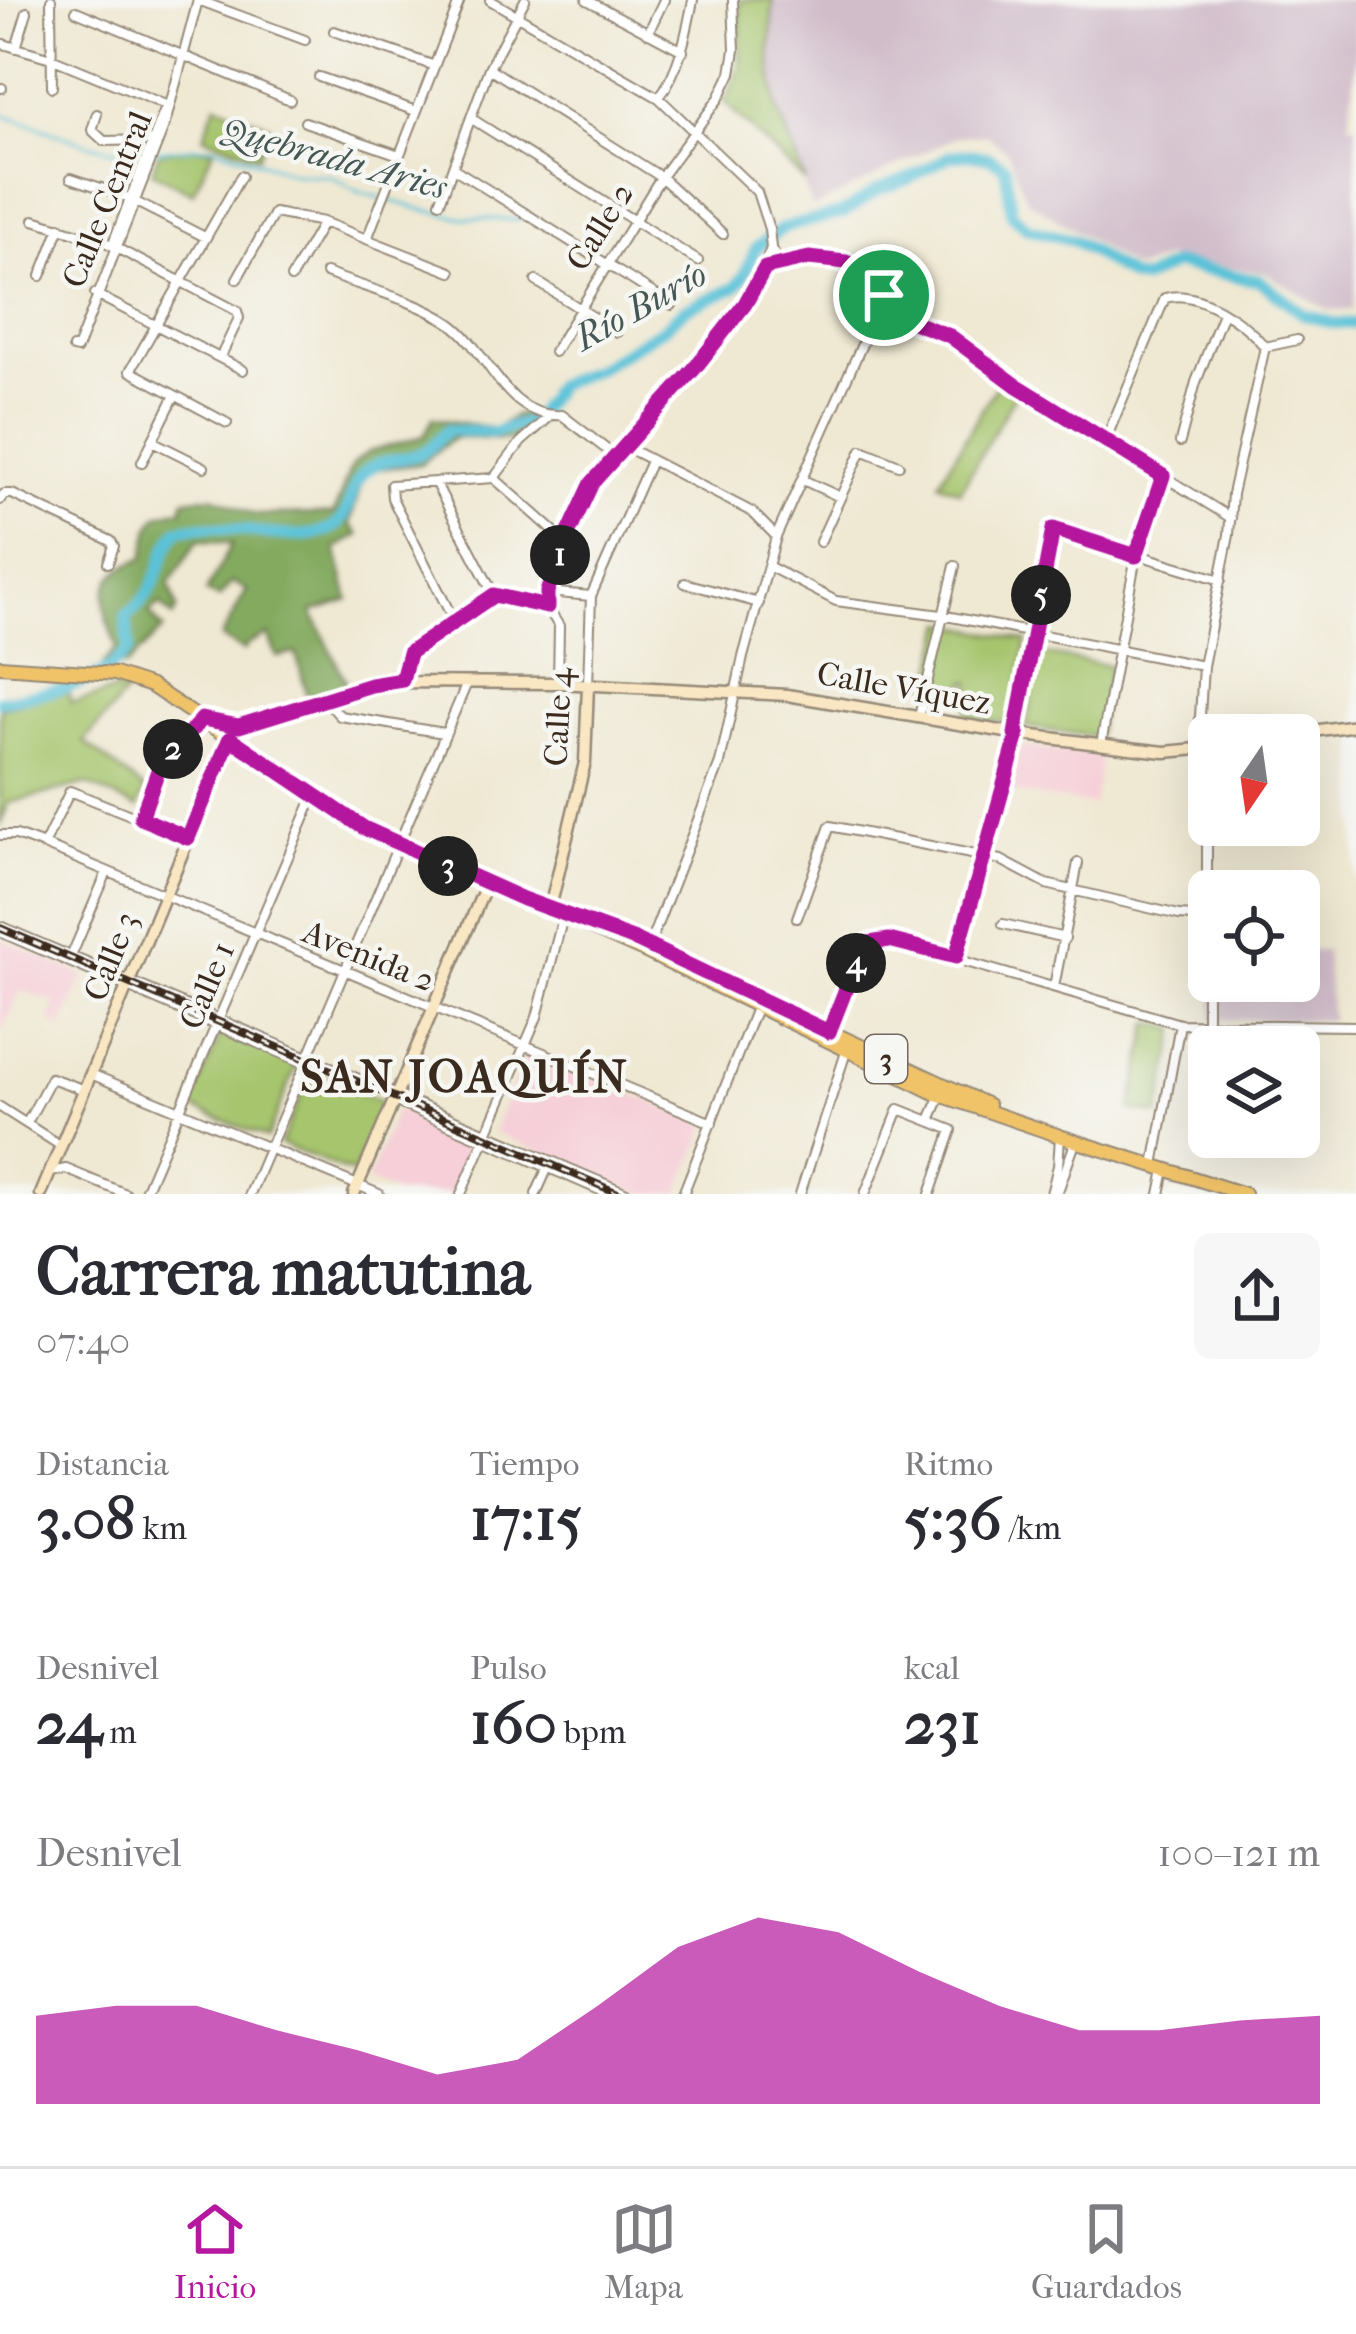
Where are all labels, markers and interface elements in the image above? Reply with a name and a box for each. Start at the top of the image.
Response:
street label: Calle Central [54,106,160,293]
water label: Quebrada Aries [217,108,453,209]
street label: Calle 2 [558,176,642,278]
pin [833,244,935,346]
water label: Río Burío [565,253,714,360]
icon: arrive [851,262,917,328]
pin: 1 [530,525,590,585]
text: 1 [554,535,566,574]
pin: 5 [1011,565,1071,625]
text: 5 [1034,575,1048,614]
street label: Calle Víquez [814,654,994,723]
street label: Calle 4 [536,665,581,767]
north arrow [1188,714,1320,846]
map controls [1188,714,1320,1158]
pin: 2 [143,719,203,779]
text: 2 [165,729,181,768]
pin: 3 [418,836,478,896]
text: 3 [441,846,455,885]
button: locate [1188,870,1320,1002]
street label: Calle 3 [76,906,147,1007]
street label: Avenida 2 [295,912,440,1000]
pin: 4 [826,933,886,993]
street label: Calle 1 [172,936,243,1035]
text: 4 [846,943,866,982]
button: layers [1188,1026,1320,1158]
road number: 3 [865,1035,907,1083]
district label: SAN JOAQUÍN [300,1049,630,1104]
button: share [1194,1233,1320,1359]
text: Carrera matutina [36,1234,530,1311]
text: 07:40 [36,1318,130,1364]
text: Distancia [36,1445,169,1484]
text: Tiempo [470,1445,580,1484]
text: Ritmo [904,1445,993,1484]
text: 3.08 [36,1484,135,1555]
text: 17:15 [470,1484,582,1555]
text: 5:36 [904,1484,1002,1555]
text: km [135,1509,187,1548]
text: /km [1002,1509,1061,1548]
text: Desnivel [36,1649,159,1688]
text: Pulso [470,1649,547,1688]
text: kcal [904,1649,960,1688]
text: 24 [36,1688,102,1759]
text: 160 [470,1688,557,1759]
text: 231 [904,1688,981,1759]
text: m [102,1713,137,1752]
text: bpm [557,1713,626,1752]
text: Desnivel [36,1830,182,1876]
text: 100–121 m [1158,1830,1320,1876]
tab: Inicio [174,2196,256,2307]
tab: Mapa [604,2196,683,2307]
tab: Guardados [1031,2196,1182,2307]

